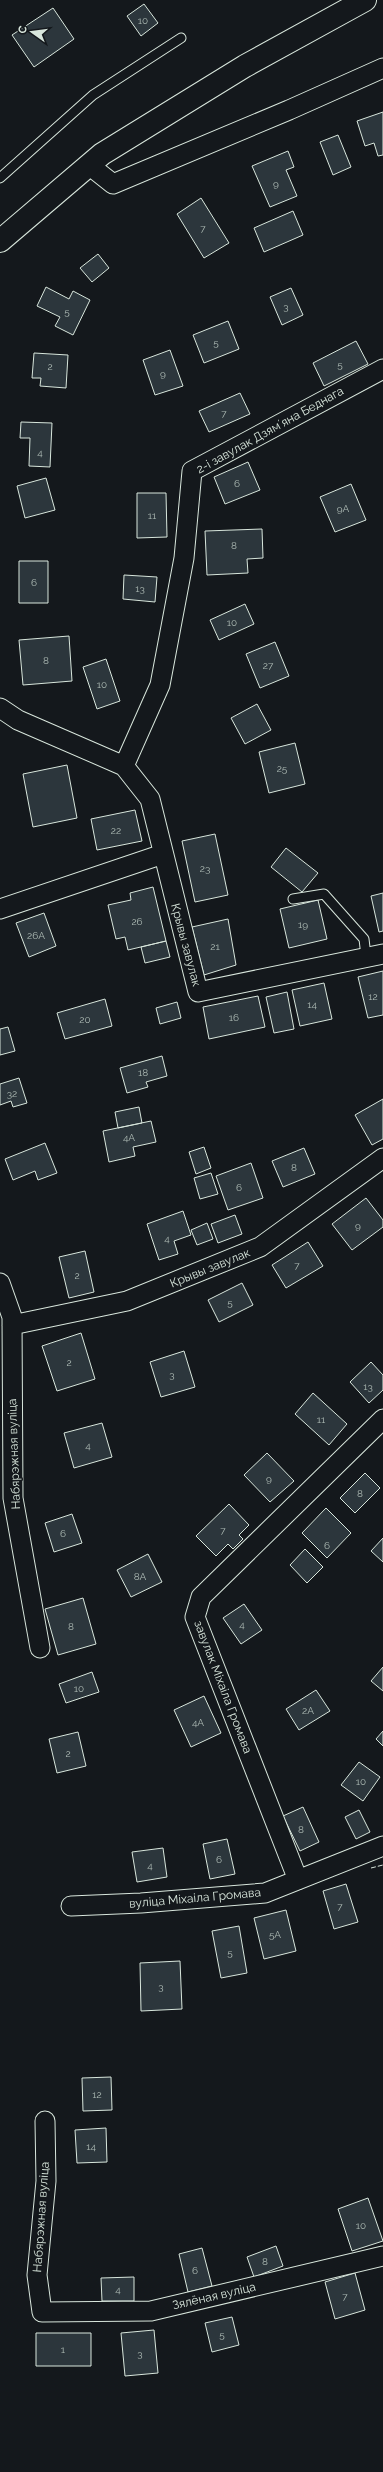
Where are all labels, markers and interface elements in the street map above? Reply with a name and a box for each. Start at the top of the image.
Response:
north arrow [12,12,52,52]
house number: 10 [138,15,148,26]
text: С [16,24,30,35]
house number: 9 [273,178,279,189]
house number: 7 [200,223,206,234]
house number: 3 [283,301,289,312]
house number: 5 [64,306,70,317]
house number: 5 [213,337,219,348]
house number: 5 [337,359,343,370]
house number: 2 [47,361,53,372]
house number: 9 [160,368,166,379]
street label: 2-і завулак Дзямʼяна Беднага [194,384,346,476]
house number: 7 [221,408,227,419]
house number: 4 [37,447,43,458]
house number: 6 [234,478,240,489]
house number: 9А [337,503,350,514]
house number: 11 [148,510,157,521]
house number: 8 [231,540,237,551]
house number: 6 [31,577,37,588]
house number: 13 [135,583,145,594]
house number: 10 [227,617,237,628]
house number: 8 [43,655,49,666]
house number: 27 [263,660,274,671]
house number: 10 [97,679,107,690]
house number: 25 [277,763,288,774]
house number: 22 [111,825,121,836]
house number: 23 [200,863,210,874]
street label: Крывы завулак [168,902,204,988]
house number: 26 [131,916,143,927]
house number: 19 [298,919,308,930]
house number: 26А [27,930,45,941]
house number: 21 [210,941,220,952]
house number: 12 [368,991,378,1002]
house number: 14 [307,999,317,1010]
house number: 16 [229,1012,239,1023]
house number: 20 [79,1014,91,1025]
house number: 18 [138,1067,148,1078]
house number: 32 [7,1088,17,1099]
house number: 4А [123,1132,135,1143]
house number: 8 [291,1162,297,1173]
house number: 6 [236,1182,242,1193]
house number: 9 [355,1220,361,1231]
house number: 4 [164,1233,170,1244]
street label: Крывы завулак [168,1246,252,1290]
house number: 7 [294,1260,300,1271]
house number: 2 [74,1270,80,1281]
house number: 5 [227,1297,233,1308]
house number: 2 [66,1357,72,1368]
house number: 3 [169,1369,175,1380]
house number: 13 [363,1381,373,1392]
street label: Набярэжная вуліца [5,1398,23,1510]
house number: 11 [317,1414,326,1425]
house number: 4 [85,1440,91,1451]
house number: 9 [266,1473,272,1484]
house number: 8 [357,1488,363,1499]
house number: 7 [220,1525,226,1536]
house number: 6 [60,1528,66,1539]
house number: 6 [324,1540,330,1551]
house number: 8А [134,1571,147,1582]
street label: завулак Міхаіла Громава [191,1619,255,1755]
house number: 4 [239,1619,245,1630]
house number: 8 [68,1621,74,1632]
house number: 10 [74,1683,84,1694]
house number: 2А [302,1705,314,1716]
house number: 4А [192,1717,204,1728]
house number: 2 [65,1748,71,1759]
house number: 10 [356,1776,366,1787]
house number: 8 [298,1824,304,1835]
house number: 6 [216,1854,222,1865]
house number: 4 [147,1860,153,1871]
street label: вуліца Міхаіла Громава [129,1885,261,1911]
house number: 7 [337,1901,343,1912]
house number: 5А [269,1929,281,1940]
house number: 5 [227,1947,233,1958]
house number: 3 [158,1981,164,1992]
house number: 12 [92,2089,102,2100]
house number: 14 [86,2141,96,2152]
street label: Набярэжная вуліца [30,2161,52,2273]
house number: 10 [356,2220,366,2231]
house number: 8 [262,2256,268,2267]
house number: 6 [192,2265,198,2276]
street label: Зялёная вуліца [171,2280,257,2312]
house number: 4 [115,2284,121,2295]
house number: 7 [342,2291,348,2302]
house number: 5 [219,2329,225,2340]
house number: 1 [61,2344,66,2355]
house number: 3 [137,2348,143,2359]

